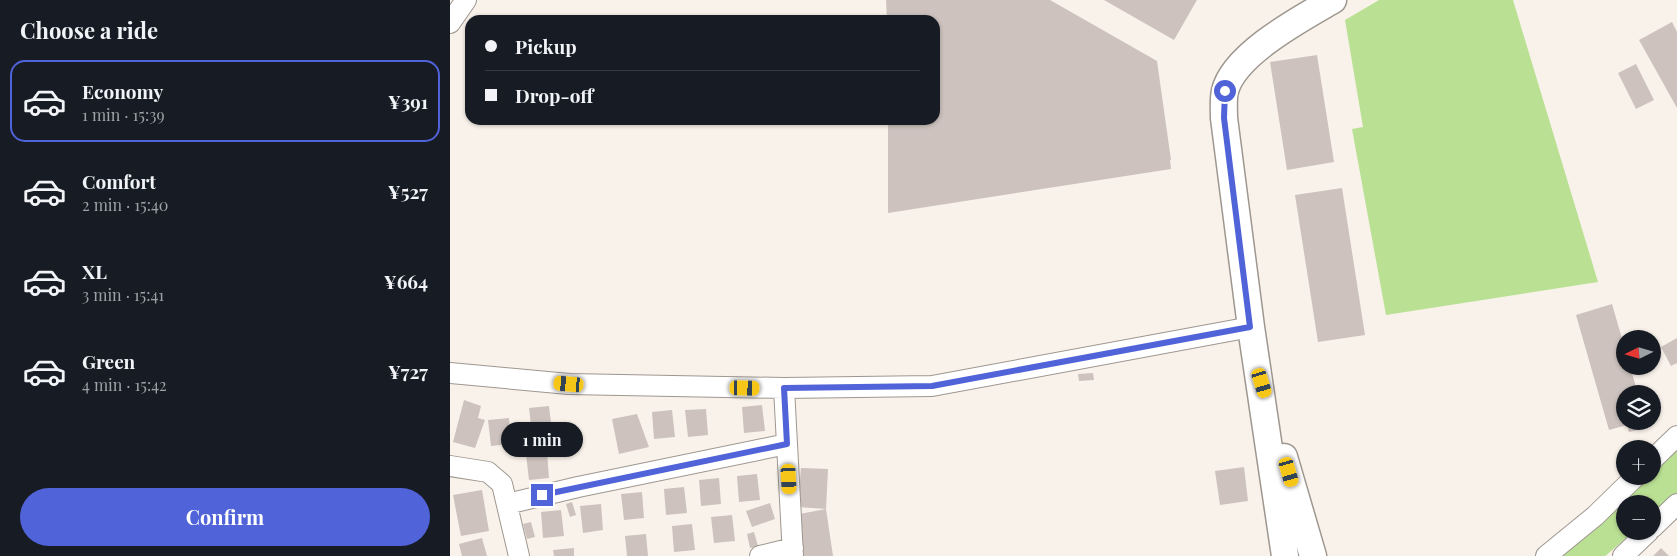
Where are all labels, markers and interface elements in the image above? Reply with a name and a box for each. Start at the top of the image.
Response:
text: Choose a ride [20,15,158,45]
text: Pickup [515,33,577,59]
text: Economy [82,78,163,104]
icon: car [22,79,67,124]
route start [1214,80,1236,102]
text: Drop-off [515,82,593,108]
text: ¥391 [388,88,428,114]
text: 1 min · 15:39 [82,104,165,125]
text: Comfort [82,168,156,194]
icon: car [22,169,67,214]
text: ¥527 [388,178,428,204]
text: 2 min · 15:40 [82,194,168,215]
text: XL [82,258,107,284]
icon: car [22,259,67,304]
text: ¥664 [384,268,428,294]
text: 3 min · 15:41 [82,284,164,305]
north arrow [1616,330,1661,375]
map controls [1616,330,1661,540]
text: Green [82,348,135,374]
icon: car [22,349,67,394]
text: ¥727 [388,358,428,384]
car [1250,366,1273,400]
text: 4 min · 15:42 [82,374,167,395]
car [553,375,584,393]
car [729,380,760,396]
button: layers [1616,385,1661,430]
callout: 1 min [501,422,583,458]
text: 1 min [522,429,562,450]
button: + [1616,440,1661,485]
car [1277,456,1300,488]
car [780,464,797,494]
route end [531,484,553,506]
button: Confirm [20,488,430,546]
button: − [1616,495,1661,540]

